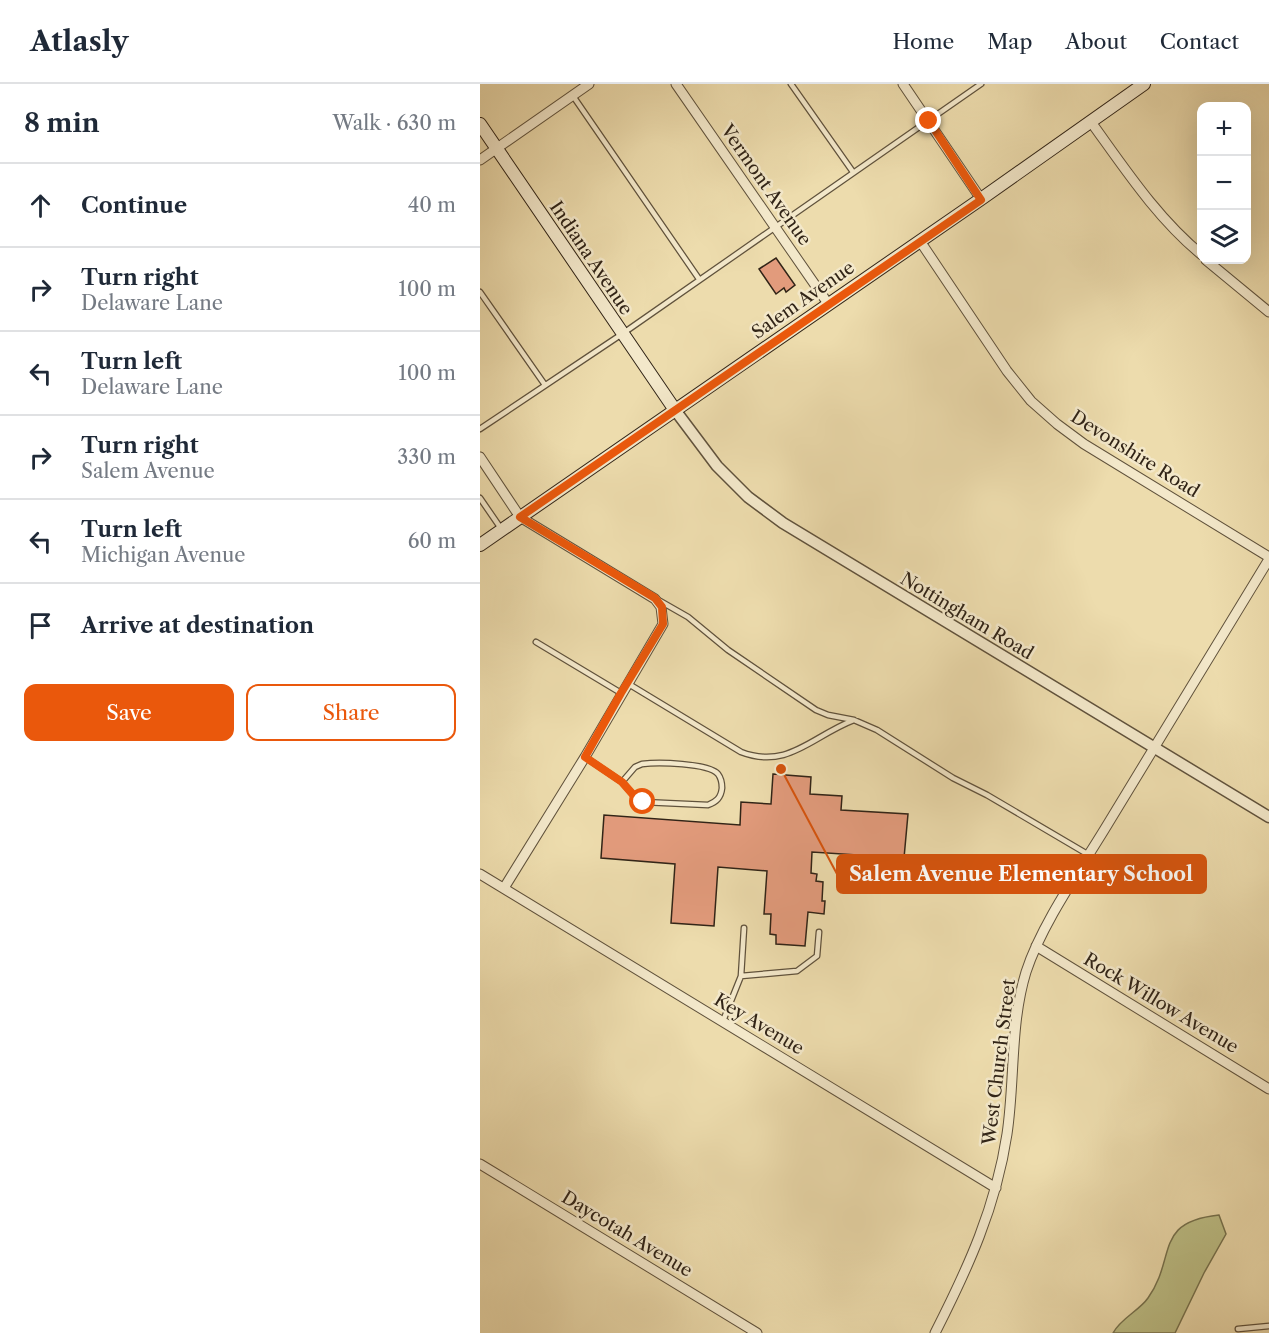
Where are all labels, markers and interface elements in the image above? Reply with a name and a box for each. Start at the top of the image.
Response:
text: Atlasly [30,24,129,58]
text: Home [893,29,954,54]
text: Map [987,29,1032,54]
text: About [1065,29,1127,54]
text: Contact [1160,29,1239,54]
map controls [1197,102,1251,264]
button: + [1197,102,1251,156]
text: 8 min [24,107,100,139]
route end [915,107,941,133]
text: Walk · 630 m [333,111,456,135]
street label: Vermont Avenue [716,119,816,250]
button: − [1197,156,1251,210]
icon: ahead [24,189,57,222]
text: Continue [81,192,187,219]
text: 40 m [408,193,456,217]
street label: Indiana Avenue [545,197,637,319]
button: layers [1197,210,1251,264]
street label: Salem Avenue [747,256,859,344]
text: Turn right [81,264,199,291]
icon: right [24,273,57,306]
text: 100 m [398,277,456,301]
text: Delaware Lane [81,291,223,315]
text: Turn left [81,348,182,375]
icon: left [24,357,57,390]
text: 100 m [398,361,456,385]
text: Delaware Lane [81,375,223,399]
street label: Devonshire Road [1067,406,1203,502]
text: Turn right [81,432,199,459]
icon: right [24,441,57,474]
text: 330 m [397,445,456,469]
text: Salem Avenue [81,459,215,483]
text: Turn left [81,516,182,543]
icon: left [24,525,57,558]
text: 60 m [408,529,456,553]
text: Michigan Avenue [81,543,246,567]
street label: Nottingham Road [897,568,1038,664]
icon: arrive [24,609,57,642]
text: Arrive at destination [81,612,314,639]
button: Save [24,684,234,741]
button: Share [246,684,456,741]
route start [629,788,655,814]
callout: Salem Avenue Elementary School [837,855,1206,893]
text: Salem Avenue Elementary School [849,862,1193,886]
street label: Rock Willow Avenue [1080,948,1242,1058]
street label: West Church Street [978,977,1020,1147]
street label: Key Avenue [710,989,808,1059]
street label: Daycotah Avenue [558,1186,696,1282]

